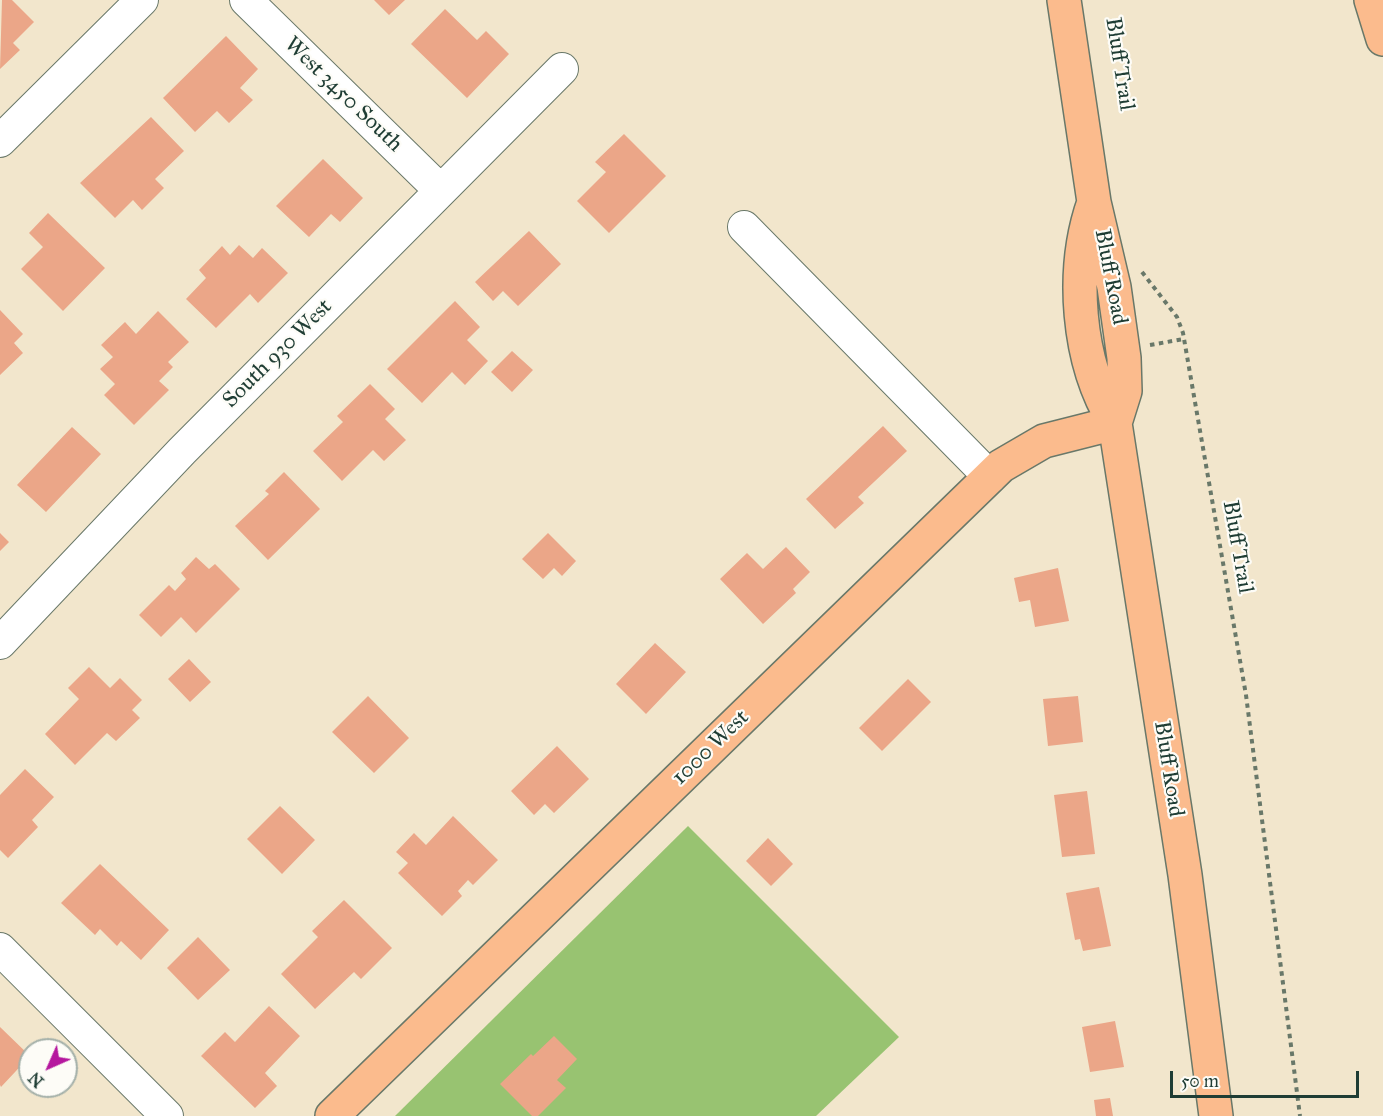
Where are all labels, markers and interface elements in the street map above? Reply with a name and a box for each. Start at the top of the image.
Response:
street label: Bluff Trail [1099,15,1139,113]
street label: West 3450 South [278,32,408,158]
street label: Bluff Road [1088,227,1132,327]
street label: South 930 West [218,294,338,414]
street label: Bluff Trail [1216,498,1258,596]
street label: 1000 West [667,705,755,791]
street label: Bluff Road [1147,719,1189,819]
north arrow [18,1038,78,1098]
scale bar [1173,1059,1362,1097]
text: N [25,1068,48,1091]
text: 50 m [1181,1070,1219,1092]

